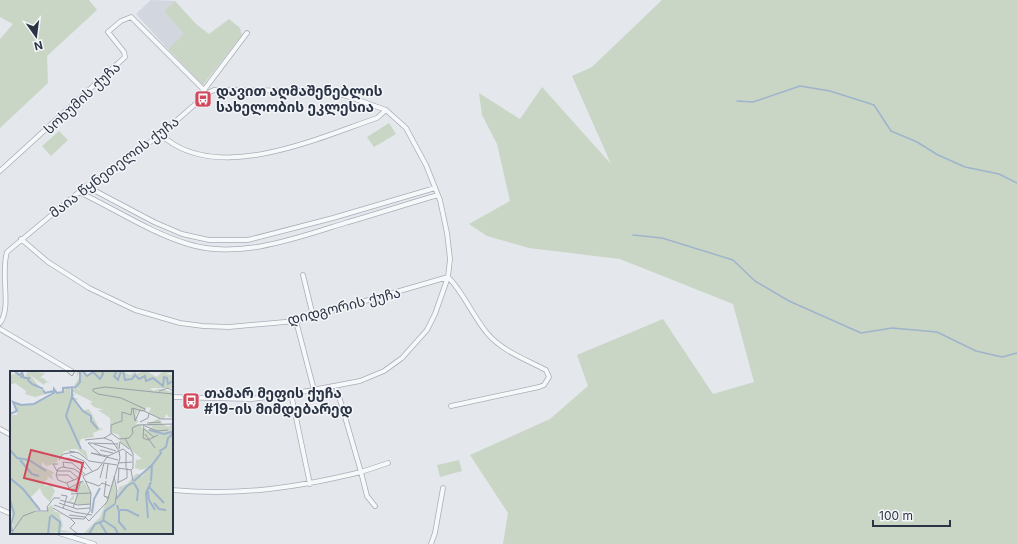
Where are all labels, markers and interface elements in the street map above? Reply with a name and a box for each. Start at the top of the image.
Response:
north arrow [16,16,56,56]
text: N [33,38,44,54]
street label: სოხუმის ქუჩა [40,58,124,138]
place label: დავით აღმაშენებლის სახელობის ეკლესია [216,82,383,116]
bus stop icon: დავით აღმაშენებლის სახელობის ეკლესია [193,89,213,109]
street label: მაია წყნეთელის ქუჩა [45,112,183,222]
street label: დიდგორის ქუჩა [285,283,403,329]
inset map [10,371,173,534]
place label: თამარ მეფის ქუჩა #19-ის მიმდებარედ [204,384,353,418]
bus stop icon: თამარ მეფის ქუჩა #19-ის მიმდებარედ [181,391,201,411]
scale bar [873,502,950,528]
text: 100 m [879,508,913,523]

